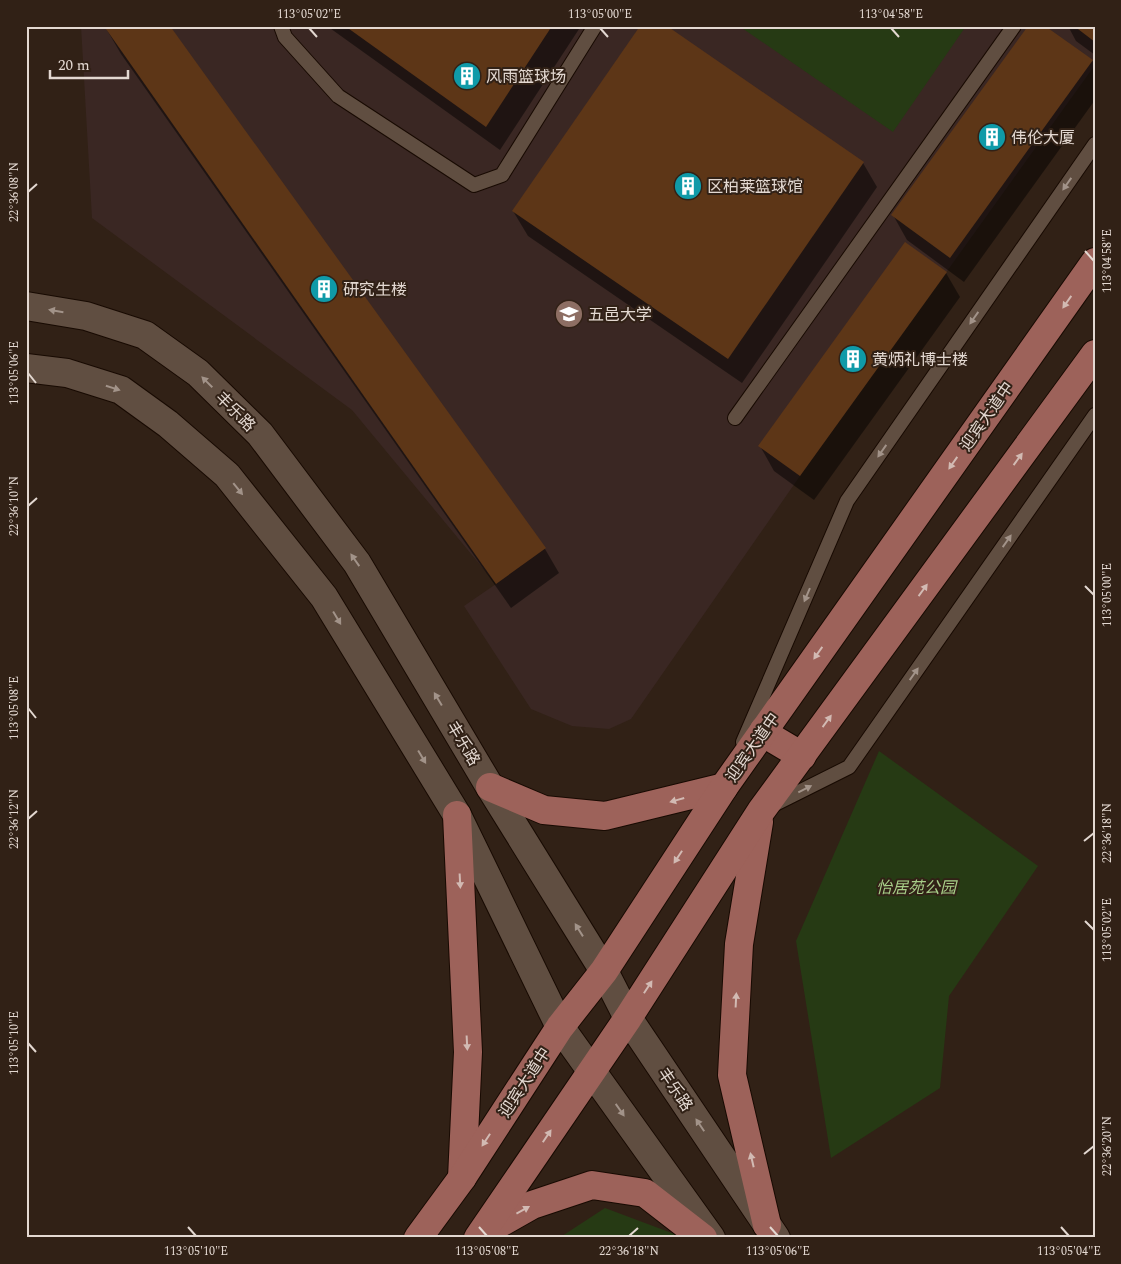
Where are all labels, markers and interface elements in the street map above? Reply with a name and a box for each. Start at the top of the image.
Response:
text: 113°05'02"E [277,5,341,24]
text: 113°05'00"E [568,5,632,24]
text: 113°04'58"E [859,5,923,24]
scale bar [50,48,128,80]
text: 20 m [58,54,90,77]
building icon: 风雨篮球场 [452,61,482,91]
place label: 风雨篮球场 [486,65,566,89]
building icon: 伟伦大厦 [977,122,1007,152]
place label: 伟伦大厦 [1011,126,1075,150]
text: 22°36'08"N [5,162,24,222]
building icon: 区柏莱篮球馆 [673,171,703,201]
place label: 区柏莱篮球馆 [707,175,803,199]
one-way arrow [1062,177,1072,191]
text: 113°04'58"E [1098,229,1117,293]
building icon: 研究生楼 [309,274,339,304]
place label: 研究生楼 [343,278,407,302]
one-way arrow [1062,295,1072,309]
school or university icon: 五邑大学 [554,299,584,329]
place label: 五邑大学 [588,303,652,327]
one-way arrow [48,306,64,314]
one-way arrow [969,311,979,325]
text: 113°05'06"E [5,341,24,405]
building icon: 黄炳礼博士楼 [838,344,868,374]
place label: 黄炳礼博士楼 [872,348,968,372]
one-way arrow [201,376,213,388]
street label: 迎宾大道中 [954,377,1020,456]
one-way arrow [106,384,121,392]
street label: 丰乐路 [210,386,261,437]
one-way arrow [877,444,887,458]
one-way arrow [1013,453,1024,466]
one-way arrow [948,456,958,470]
text: 22°36'10"N [5,476,24,536]
one-way arrow [233,483,244,496]
one-way arrow [1002,534,1012,548]
one-way arrow [350,553,360,567]
text: 113°05'00"E [1098,563,1117,627]
one-way arrow [918,583,928,597]
one-way arrow [802,588,810,602]
one-way arrow [332,612,342,625]
one-way arrow [813,646,823,660]
one-way arrow [909,667,919,681]
text: 113°05'08"E [5,676,24,740]
one-way arrow [434,693,443,706]
street label: 迎宾大道中 [720,708,786,787]
one-way arrow [822,714,832,728]
street label: 丰乐路 [440,717,486,770]
one-way arrow [417,750,426,763]
one-way arrow [797,785,812,793]
text: 22°36'12"N [5,789,24,849]
one-way arrow [670,796,685,804]
text: 22°36'18"N [1098,803,1117,863]
one-way arrow [674,850,683,864]
one-way arrow [456,873,464,889]
park label: 怡居苑公园 [876,876,958,900]
text: 113°05'02"E [1098,898,1117,962]
one-way arrow [574,923,583,936]
one-way arrow [644,980,653,993]
one-way arrow [733,992,741,1008]
text: 113°05'10"E [5,1011,24,1075]
one-way arrow [464,1035,472,1051]
street label: 迎宾大道中 [493,1042,557,1123]
street label: 丰乐路 [652,1063,699,1116]
one-way arrow [615,1103,625,1117]
text: 22°36'20"N [1098,1116,1117,1176]
one-way arrow [695,1118,705,1132]
one-way arrow [542,1129,552,1143]
one-way arrow [481,1133,491,1147]
one-way arrow [748,1153,756,1168]
one-way arrow [516,1206,530,1215]
text: 113°05'10"E [164,1242,228,1261]
text: 113°05'08"E [455,1242,519,1261]
text: 22°36'18"N [599,1242,659,1261]
text: 113°05'06"E [746,1242,810,1261]
text: 113°05'04"E [1037,1242,1101,1261]

